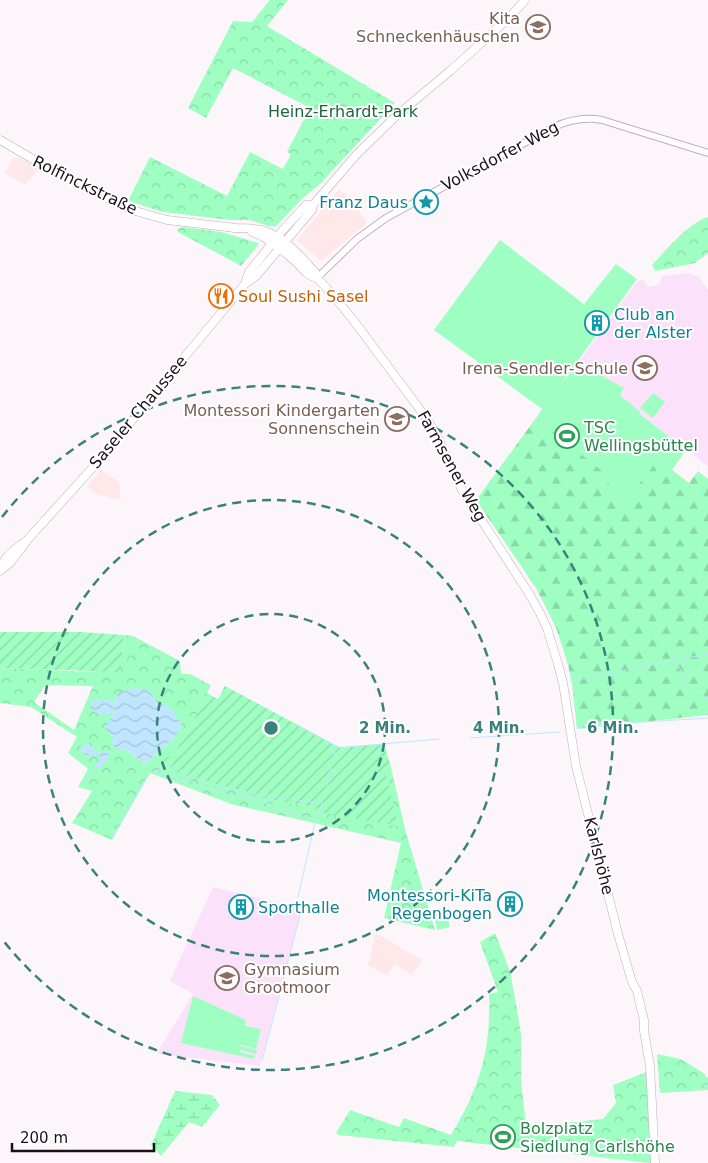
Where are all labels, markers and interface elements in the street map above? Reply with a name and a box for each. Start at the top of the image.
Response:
place label: Kita Schneckenhäuschen [356,9,520,46]
school or university icon: Kita Schneckenhäuschen [525,14,551,40]
park label: Heinz-Erhardt-Park [268,102,419,121]
street label: Volksdorfer Weg [438,117,562,195]
street label: Rolfinckstraße [30,152,140,218]
place icon: Franz Daus [413,189,439,215]
place label: Franz Daus [319,193,408,212]
restaurant icon: Soul Sushi Sasel [208,283,234,309]
place label: Soul Sushi Sasel [238,287,369,306]
place label: Club an der Alster [614,305,693,342]
building icon: Club an der Alster [584,310,610,336]
street label: Saseler Chaussee [85,352,191,472]
school or university icon: Irena-Sendler-Schule [632,355,658,381]
place label: Irena-Sendler-Schule [462,359,628,378]
place label: Montessori Kindergarten Sonnenschein [183,401,380,438]
school or university icon: Montessori Kindergarten Sonnenschein [384,406,410,432]
street label: Farmsener Weg [414,407,490,525]
place label: TSC Wellingsbüttel [583,418,698,455]
sports icon: TSC Wellingsbüttel [554,423,580,449]
centre of rings [262,719,280,737]
text: 2 Min. [359,719,411,737]
text: 4 Min. [473,719,525,737]
text: 6 Min. [587,719,639,737]
street label: Karlshöhe [580,815,618,897]
place label: Montessori-KiTa Regenbogen [367,886,492,923]
building icon: Montessori-KiTa Regenbogen [497,891,523,917]
building icon: Sporthalle [228,894,254,920]
place label: Sporthalle [258,898,340,917]
place label: Gymnasium Grootmoor [244,960,340,997]
school or university icon: Gymnasium Grootmoor [214,965,240,991]
place label: Bolzplatz Siedlung Carlshöhe [520,1119,675,1156]
scale bar [12,1120,155,1152]
sports icon: Bolzplatz Siedlung Carlshöhe [490,1124,516,1150]
text: 200 m [20,1129,68,1147]

